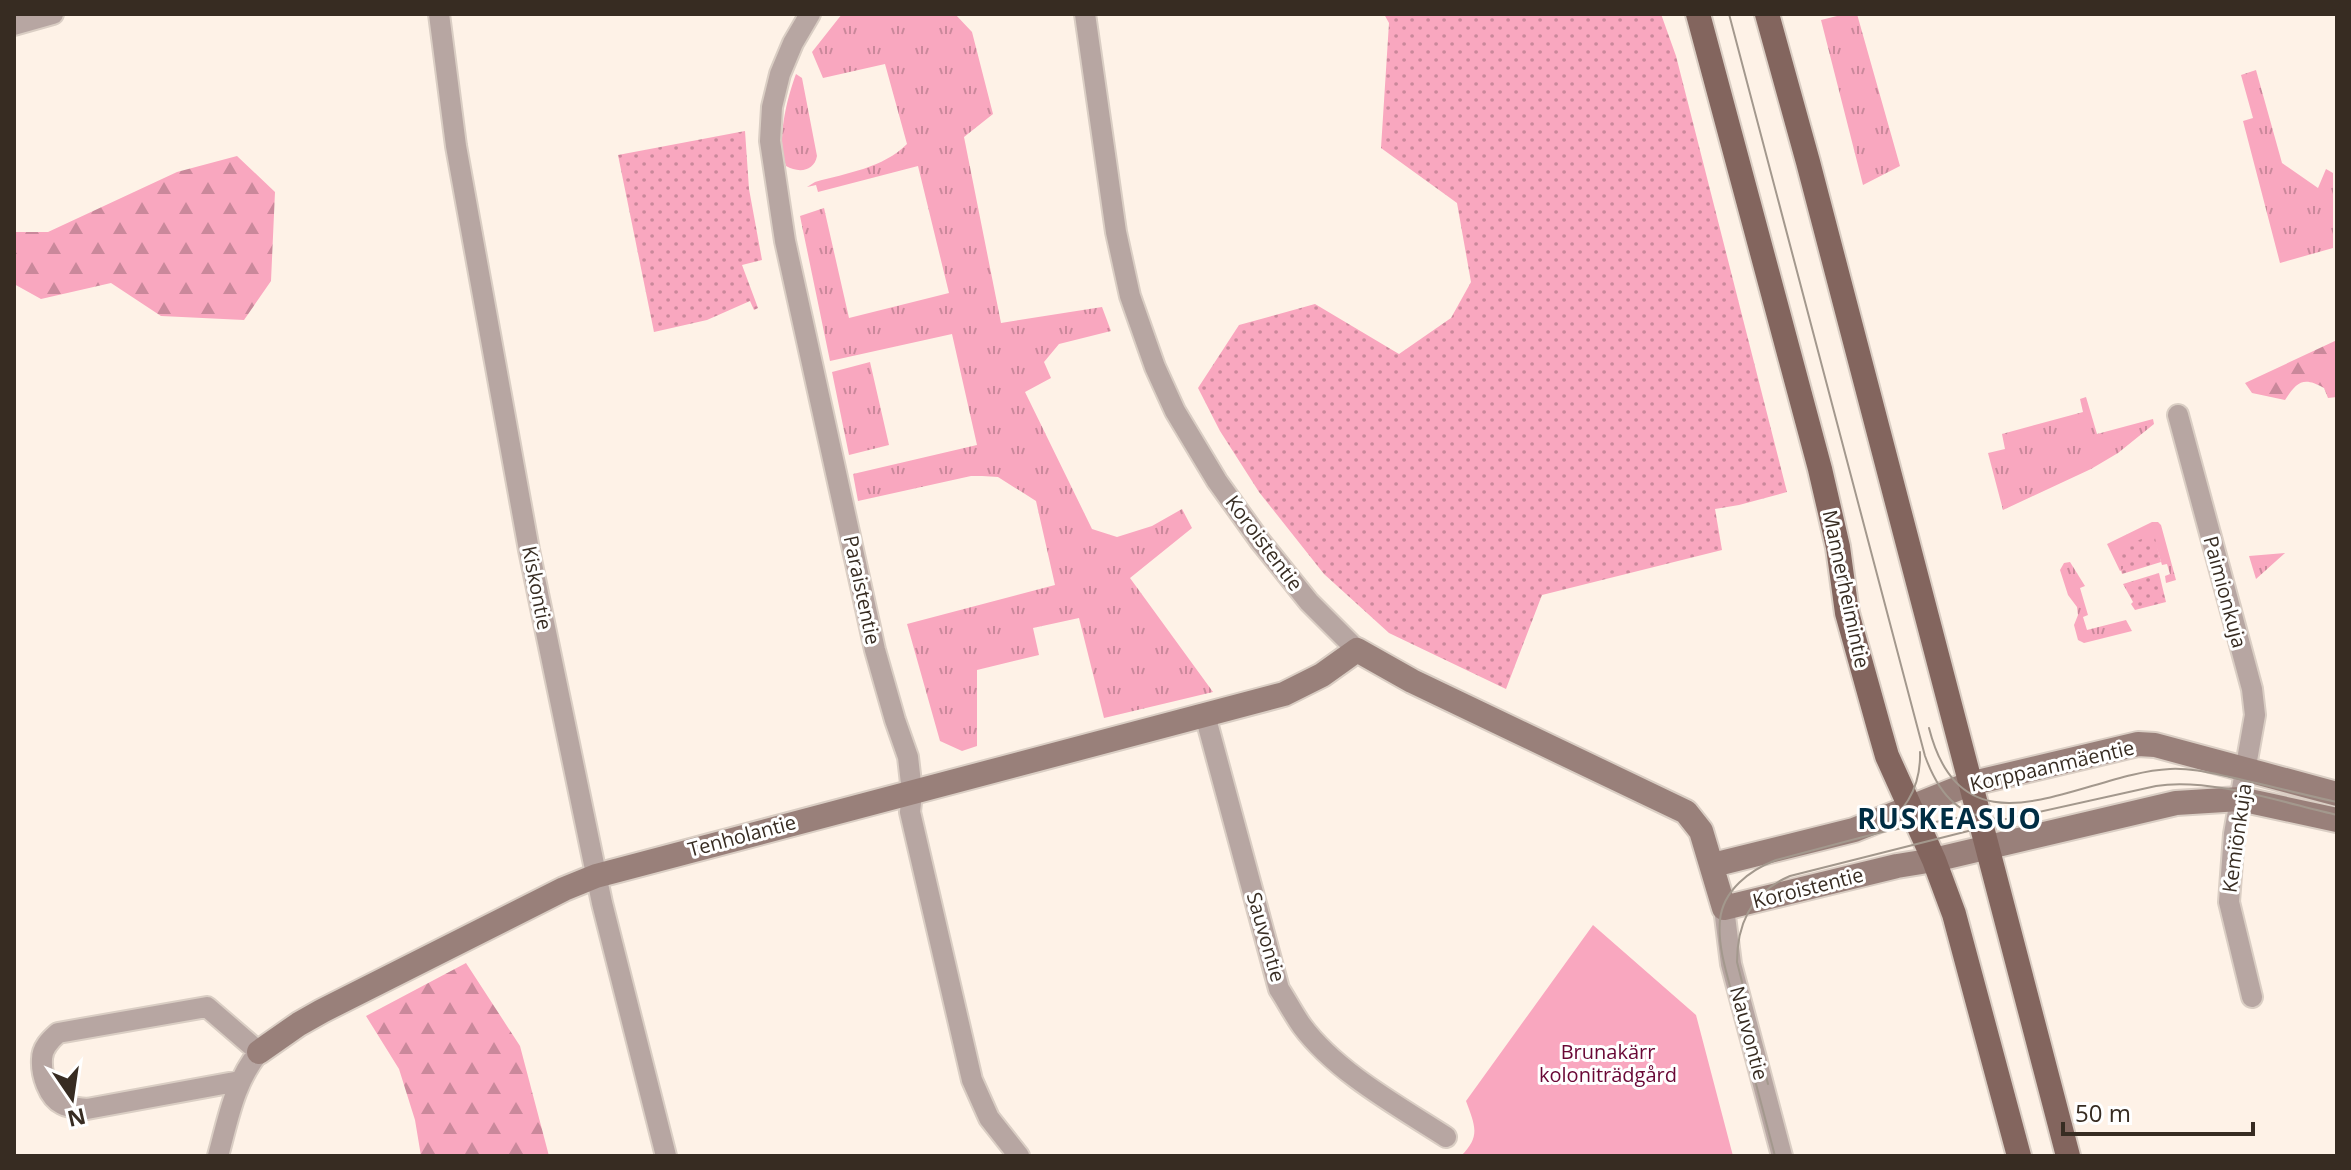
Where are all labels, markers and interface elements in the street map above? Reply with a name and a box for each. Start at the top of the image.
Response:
street label: Koroistentie [1220,489,1309,596]
street label: Mannerheimintie [1817,507,1876,670]
street label: Paraistentie [838,533,887,647]
street label: Paimionkuja [2198,533,2253,651]
street label: Kiskontie [516,544,559,632]
street label: Korppaanmäentie [1967,733,2137,798]
street label: Kemiönkuja [2215,781,2258,894]
district label: RUSKEASUO [1857,799,2043,837]
street label: Tenholantie [685,808,799,863]
street label: Koroistentie [1750,861,1866,914]
street label: Sauvontie [1241,889,1292,985]
street label: Nauvontie [1724,983,1775,1083]
park label: Brunakärr koloniträdgård [1539,1038,1677,1088]
north arrow [32,1058,112,1138]
scale bar [2063,1086,2253,1136]
text: 50 m [2075,1096,2131,1129]
text: N [65,1102,89,1135]

